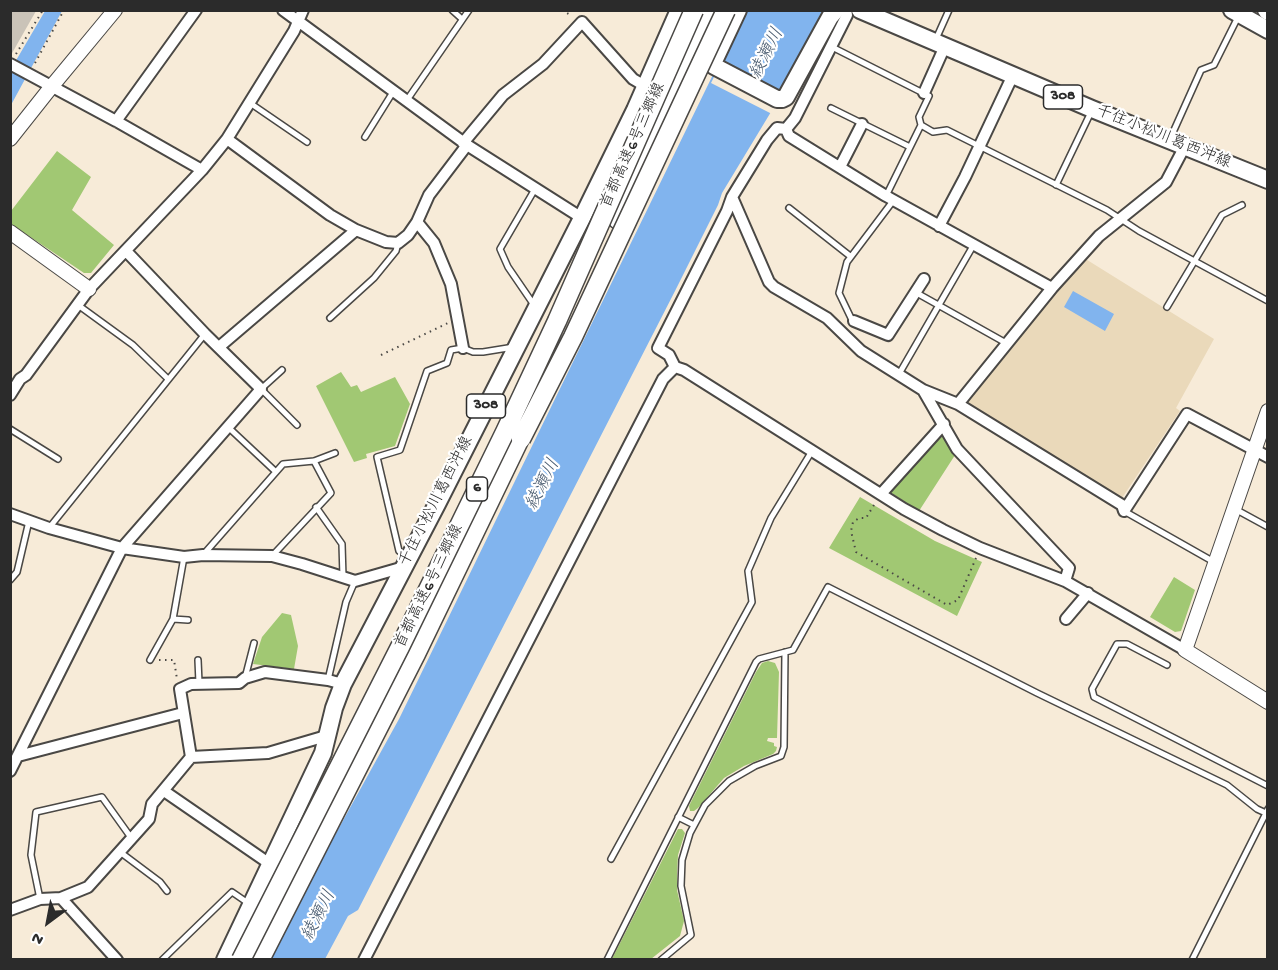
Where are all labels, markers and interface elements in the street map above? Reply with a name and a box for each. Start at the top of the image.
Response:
water label: 綾瀬川 [746,25,790,83]
street label: 首都高速6号三郷線 [598,80,670,212]
road number: 308 [1044,85,1082,109]
street label: 千住小松川葛西沖線 [1093,102,1233,174]
road number: 308 [466,394,506,418]
street label: 千住小松川葛西沖線 [396,433,478,571]
water label: 綾瀬川 [522,456,566,514]
road number: 6 [466,477,488,501]
street label: 首都高速6号三郷線 [392,522,468,652]
water label: 綾瀬川 [298,887,342,945]
north arrow [18,892,78,952]
text: N [29,927,48,949]

